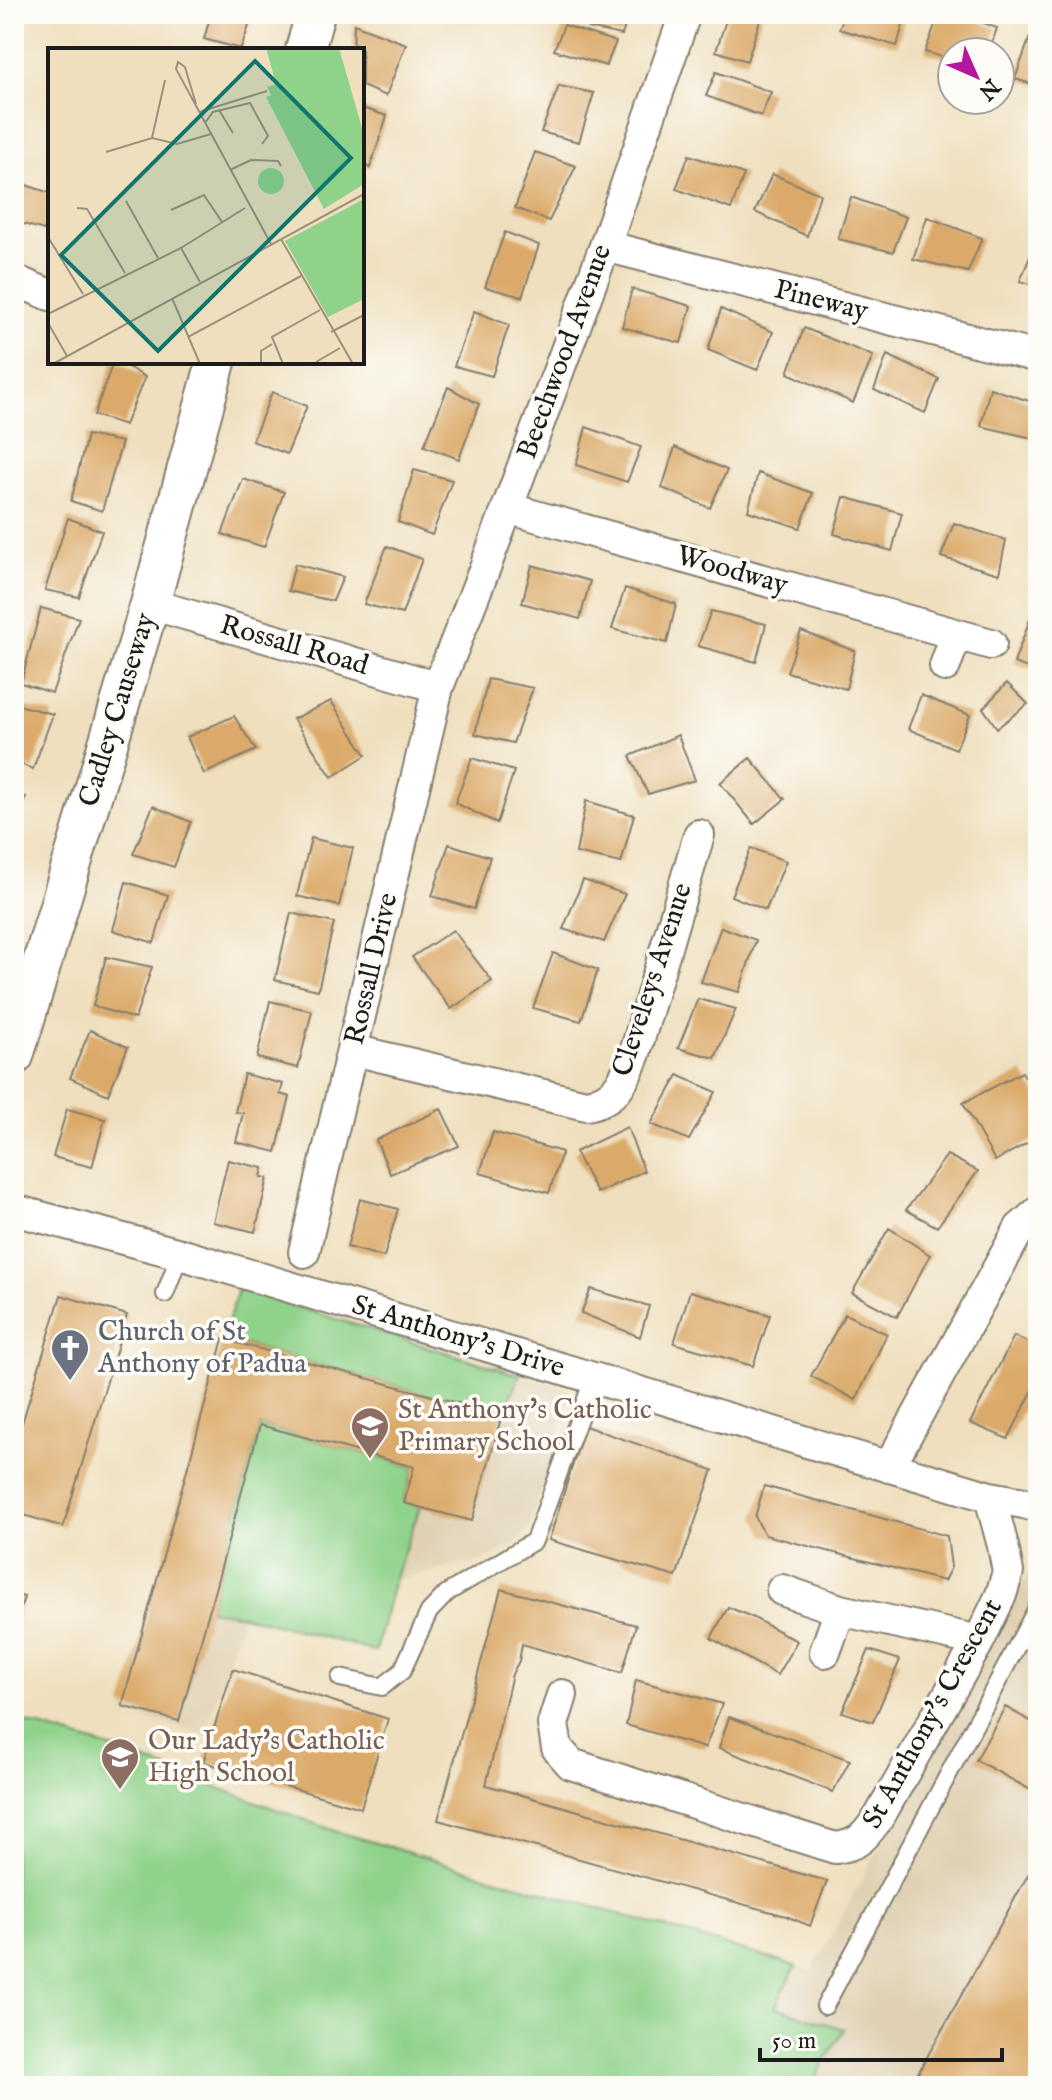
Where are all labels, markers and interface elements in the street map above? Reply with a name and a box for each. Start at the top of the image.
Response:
north arrow [936,36,1016,116]
inset map [48,48,364,364]
text: N [972,71,1006,105]
street label: Beechwood Avenue [510,240,620,464]
street label: Pineway [770,272,872,330]
street label: Woodway [672,538,792,604]
street label: Rossall Road [216,608,372,684]
street label: Cadley Causeway [72,609,164,811]
street label: Cleveleys Avenue [605,879,701,1081]
street label: Rossall Drive [338,890,406,1048]
street label: St Anthony's Drive [347,1288,569,1386]
place label: Church of St Anthony of Padua [97,1315,308,1382]
church icon: Church of St Anthony of Padua [49,1327,91,1382]
place label: St Anthony's Catholic Primary School [398,1393,652,1460]
school or university icon: St Anthony's Catholic Primary School [349,1405,391,1460]
street label: St Anthony's Crescent [855,1593,1011,1835]
place label: Our Lady's Catholic High School [148,1724,385,1791]
school or university icon: Our Lady's Catholic High School [99,1736,141,1791]
scale bar [760,2012,1002,2062]
text: 50 m [772,2026,816,2057]

